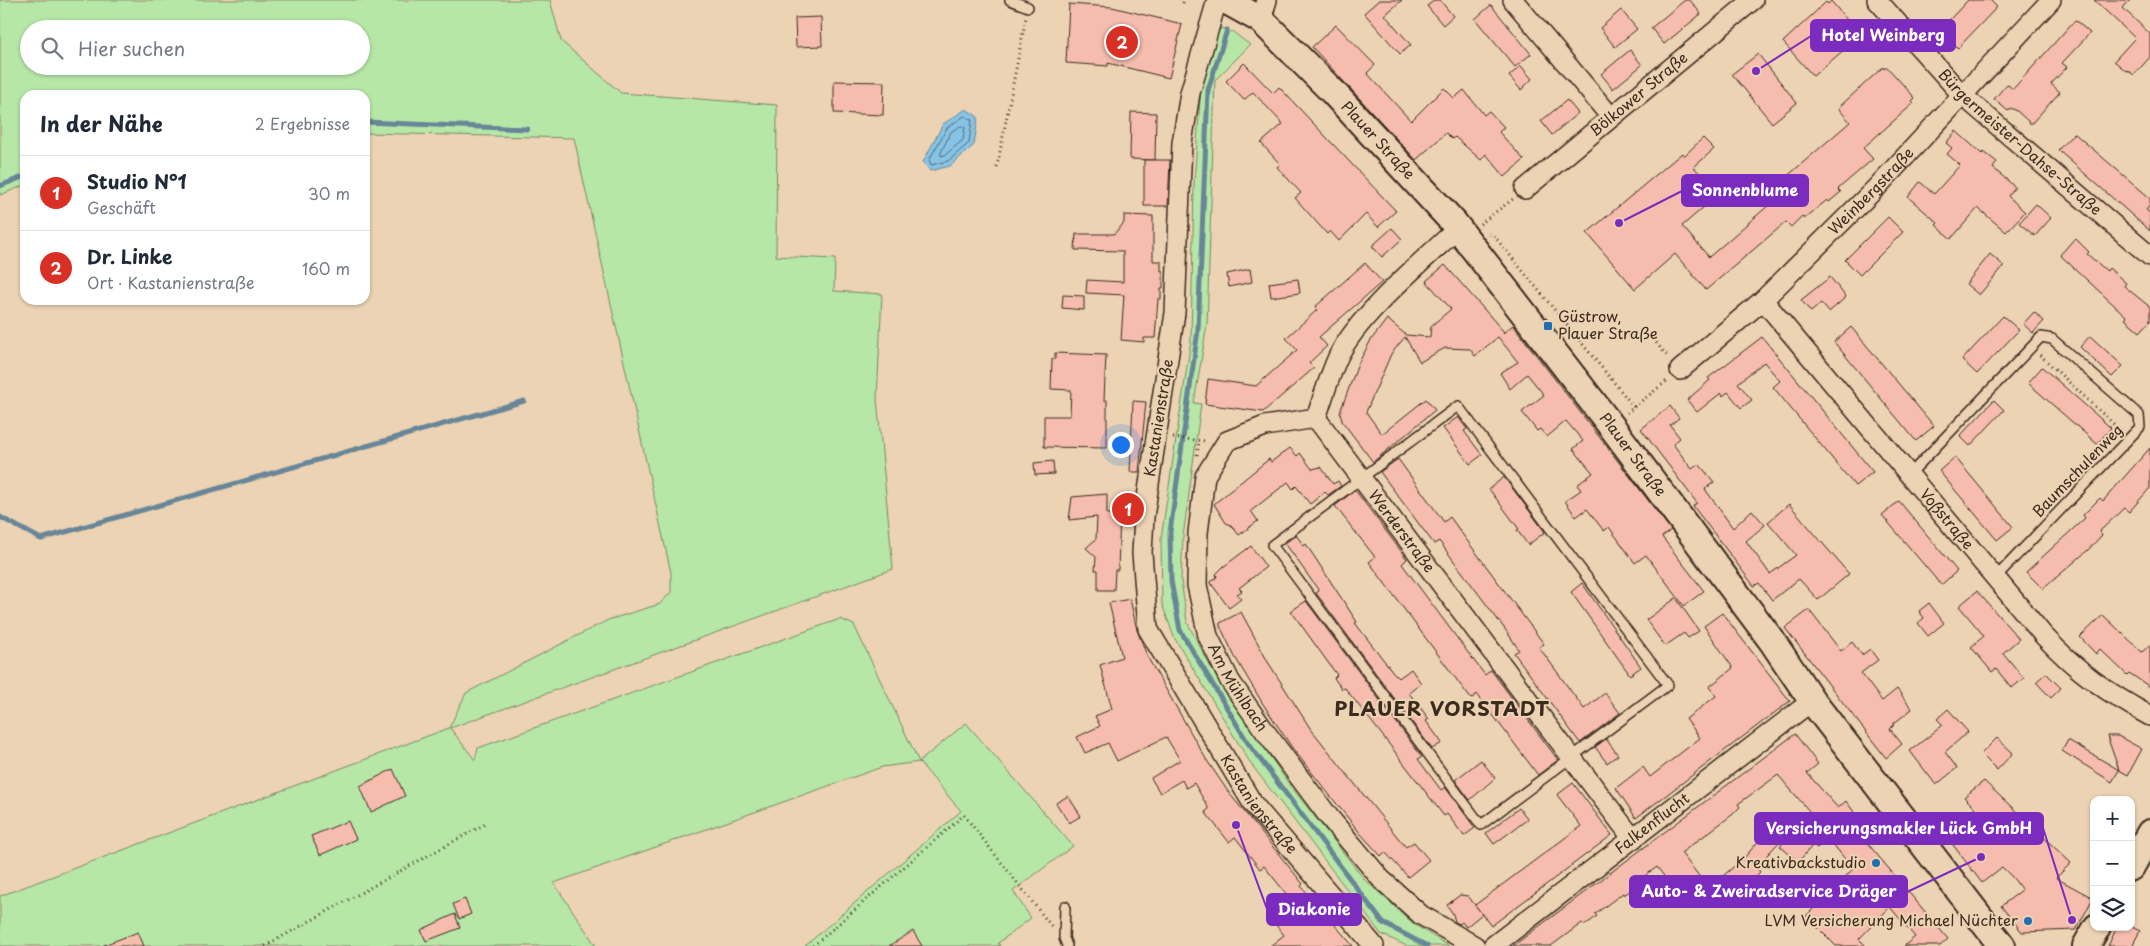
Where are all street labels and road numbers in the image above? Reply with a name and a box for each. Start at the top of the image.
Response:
street label: Bölkower Straße [1584,46,1692,141]
street label: Bürgermeister-Dahse-Straße [1934,63,2107,220]
street label: Plauer Straße [1337,95,1421,184]
street label: Weinbergstraße [1822,141,1918,239]
street label: Kastanienstraße [1137,357,1178,478]
street label: Plauer Straße [1595,407,1673,501]
street label: Baumschulenweg [2026,418,2128,522]
street label: Voßstraße [1915,483,1980,554]
street label: Werderstraße [1364,484,1442,577]
street label: Am Mühlbach [1203,639,1275,736]
street label: Kastanienstraße [1216,750,1304,858]
street label: Falkenflucht [1609,786,1694,859]

